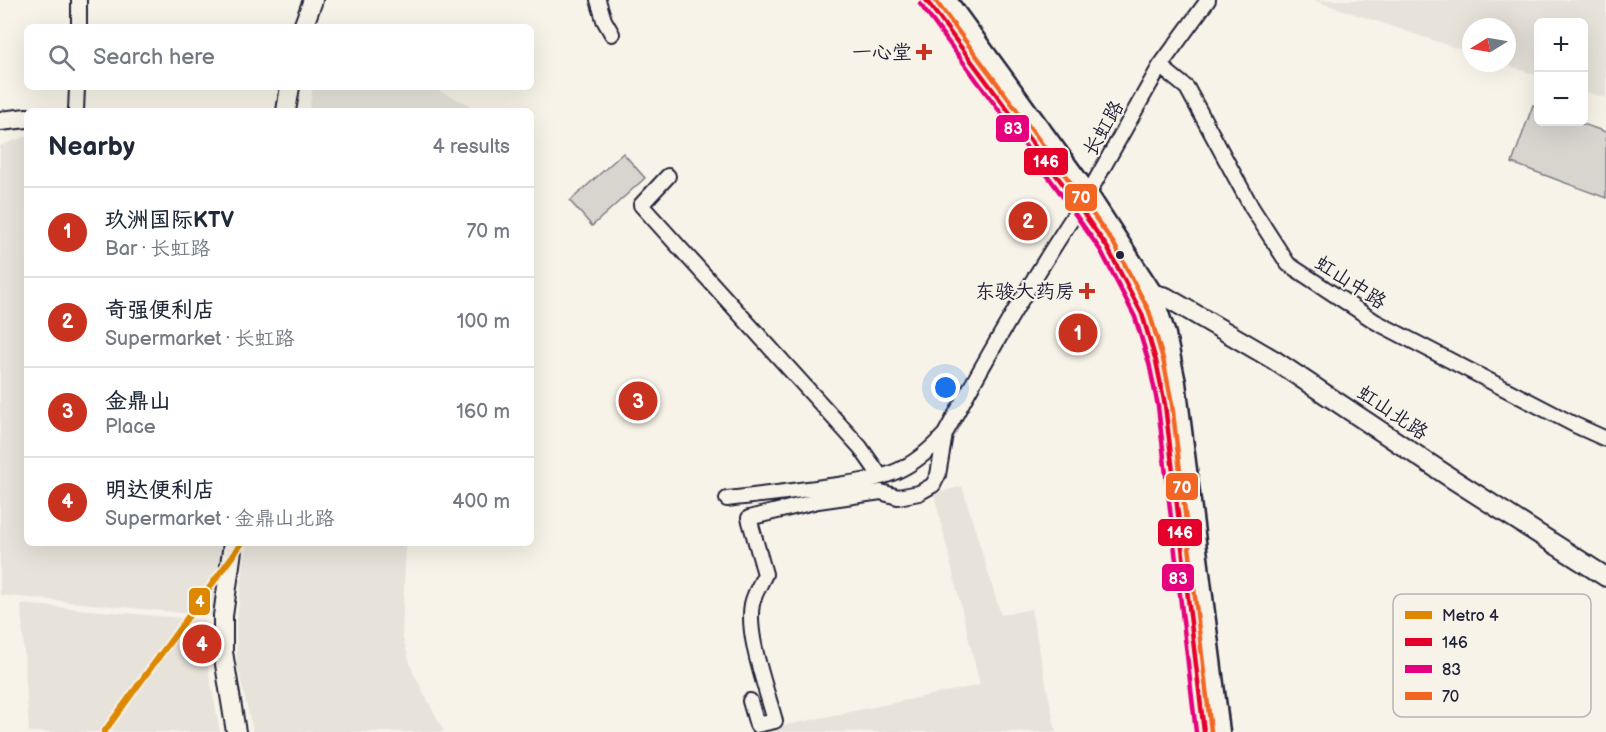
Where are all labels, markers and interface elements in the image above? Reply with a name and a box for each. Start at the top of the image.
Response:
north arrow [1462,18,1516,72]
map controls [1534,18,1588,126]
button: + [1534,18,1588,72]
search box [24,24,534,90]
icon: search [45,41,78,74]
place label: 一心堂 [852,41,912,65]
text: Search here [93,44,215,71]
marker: 一心堂 [917,45,931,59]
button: − [1534,72,1588,126]
street label: 长虹路 [1078,96,1130,160]
line badge: 83 [995,114,1030,143]
text: 83 [1004,120,1022,139]
text: Nearby [48,132,135,163]
text: 4 results [432,135,510,159]
line badge: 146 [1023,147,1069,176]
text: 146 [1033,153,1059,172]
line badge: 70 [1064,183,1098,212]
text: 70 [1072,189,1090,208]
pin: 2 [1008,198,1048,244]
text: 玖洲国际KTV [105,207,234,234]
text: 1 [63,220,72,244]
text: 70 m [466,220,510,244]
text: Bar · 长虹路 [105,237,210,261]
unlabelled marker [1114,249,1126,261]
street label: 虹山中路 [1310,251,1391,315]
place label: 东骏大药房 [975,280,1075,304]
marker: 东骏大药房 [1080,284,1094,298]
text: 奇强便利店 [105,297,215,324]
text: 2 [62,310,73,334]
text: 100 m [457,310,510,334]
pin: 1 [1058,310,1098,356]
text: Supermarket · 长虹路 [105,327,295,351]
your location [931,373,960,402]
pin: 3 [618,378,658,424]
street label: 虹山北路 [1353,381,1433,446]
text: 金鼎山 [105,388,171,415]
text: 3 [62,400,73,424]
text: 160 m [456,400,510,424]
text: Place [105,415,156,439]
line badge: 70 [1165,472,1199,501]
text: 明达便利店 [105,477,215,504]
text: 70 [1173,479,1191,498]
text: 4 [62,490,73,514]
text: 400 m [452,490,510,514]
text: Supermarket · 金鼎山北路 [105,507,335,531]
line badge: 146 [1157,518,1203,547]
text: 146 [1167,524,1193,543]
line badge: 83 [1161,563,1195,592]
text: 83 [1169,570,1187,589]
line badge: 4 [188,587,211,616]
text: 4 [195,593,205,612]
legend [1393,594,1591,717]
text: Metro 4 [1442,607,1499,626]
pin: 4 [182,622,222,666]
text: 146 [1442,634,1468,653]
text: 83 [1442,661,1461,680]
text: 70 [1442,688,1459,707]

